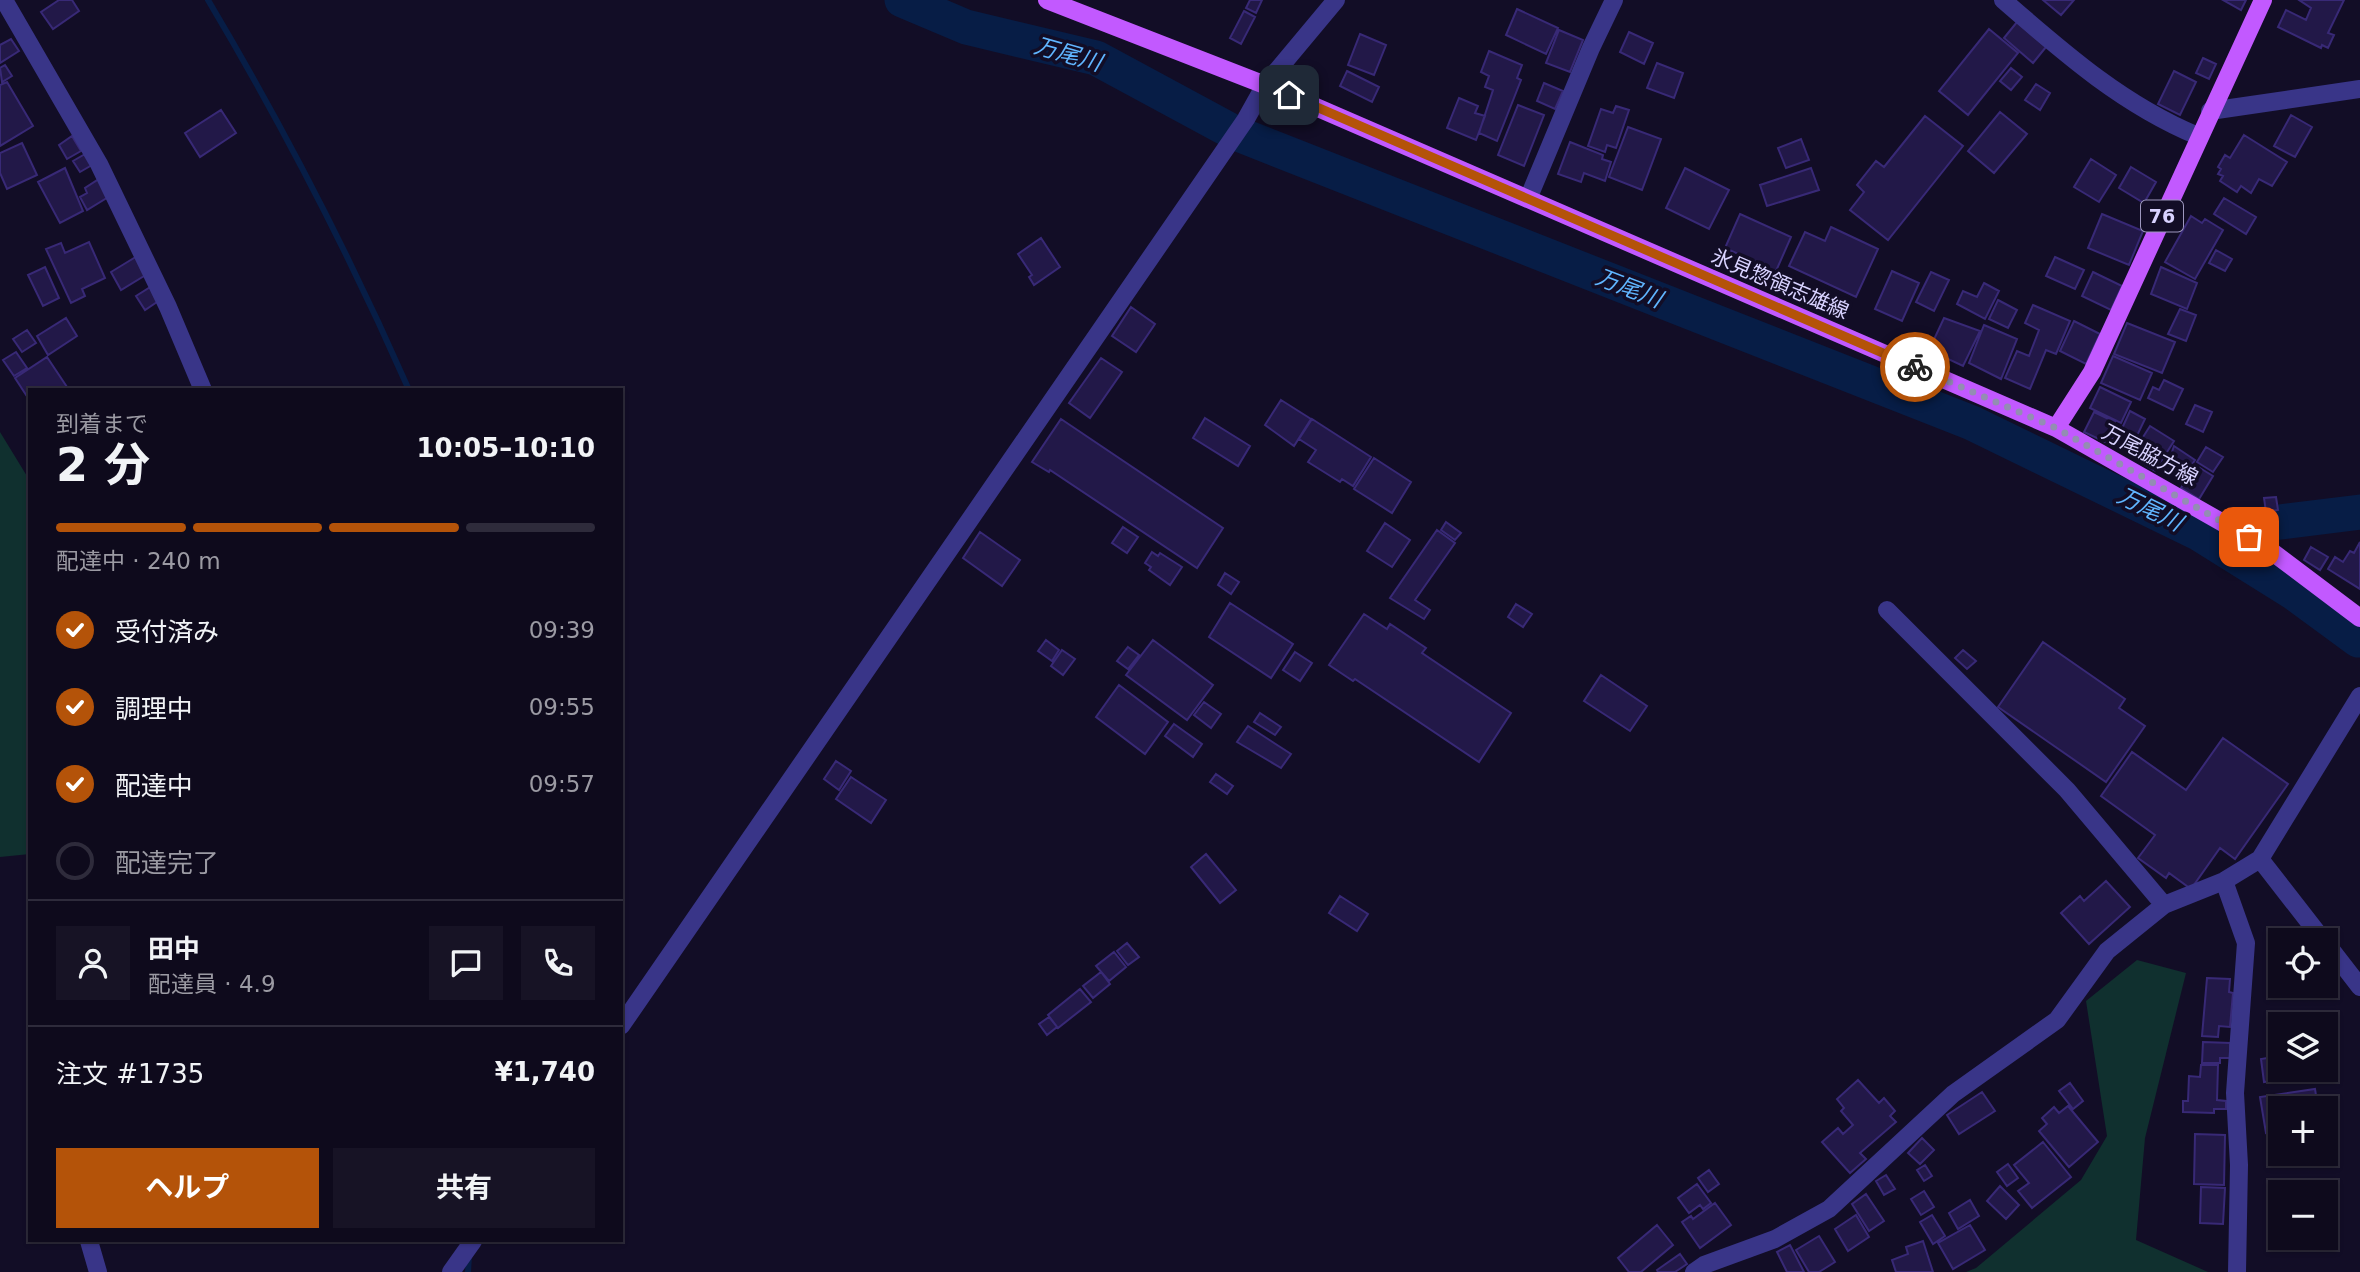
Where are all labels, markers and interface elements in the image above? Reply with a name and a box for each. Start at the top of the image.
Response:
water label: 万尾川 [1031,32,1108,77]
pin [1259,65,1319,125]
icon: home [1270,76,1308,114]
road number: 76 [2141,200,2183,232]
street label: 氷見惣領志雄線 [1708,244,1852,324]
water label: 万尾川 [1592,263,1669,314]
courier [1880,332,1950,402]
icon: bike [1896,348,1934,386]
text: 到着まで [56,411,148,437]
street label: 万尾脇方線 [2098,420,2202,490]
text: 10:05–10:10 [416,433,595,463]
text: 2 分 [56,438,150,492]
water label: 万尾川 [2113,482,2189,537]
pin [2219,507,2279,567]
icon: bag [2230,518,2268,556]
text: 配達中 · 240 m [56,548,221,574]
icon: check [56,611,94,649]
text: 受付済み [115,617,219,647]
text: 09:39 [529,617,595,643]
icon: check [56,688,94,726]
text: 調理中 [115,694,193,724]
text: 09:55 [529,694,595,720]
icon: check [56,765,94,803]
text: 配達中 [115,771,193,801]
text: 09:57 [529,771,595,797]
text: 配達完了 [115,848,219,878]
button: person [56,926,130,1000]
button: chat [429,926,503,1000]
button: phone [521,926,595,1000]
map controls [2268,928,2338,1250]
button: locate [2268,928,2338,998]
text: 田中 [148,934,200,964]
text: 配達員 · 4.9 [148,971,276,997]
button: layers [2268,1012,2338,1082]
text: ¥1,740 [495,1057,595,1087]
text: 注文 #1735 [56,1059,204,1089]
button: + [2268,1096,2338,1166]
button: ヘルプ [56,1148,319,1228]
button: 共有 [333,1148,595,1228]
button: − [2268,1180,2338,1250]

